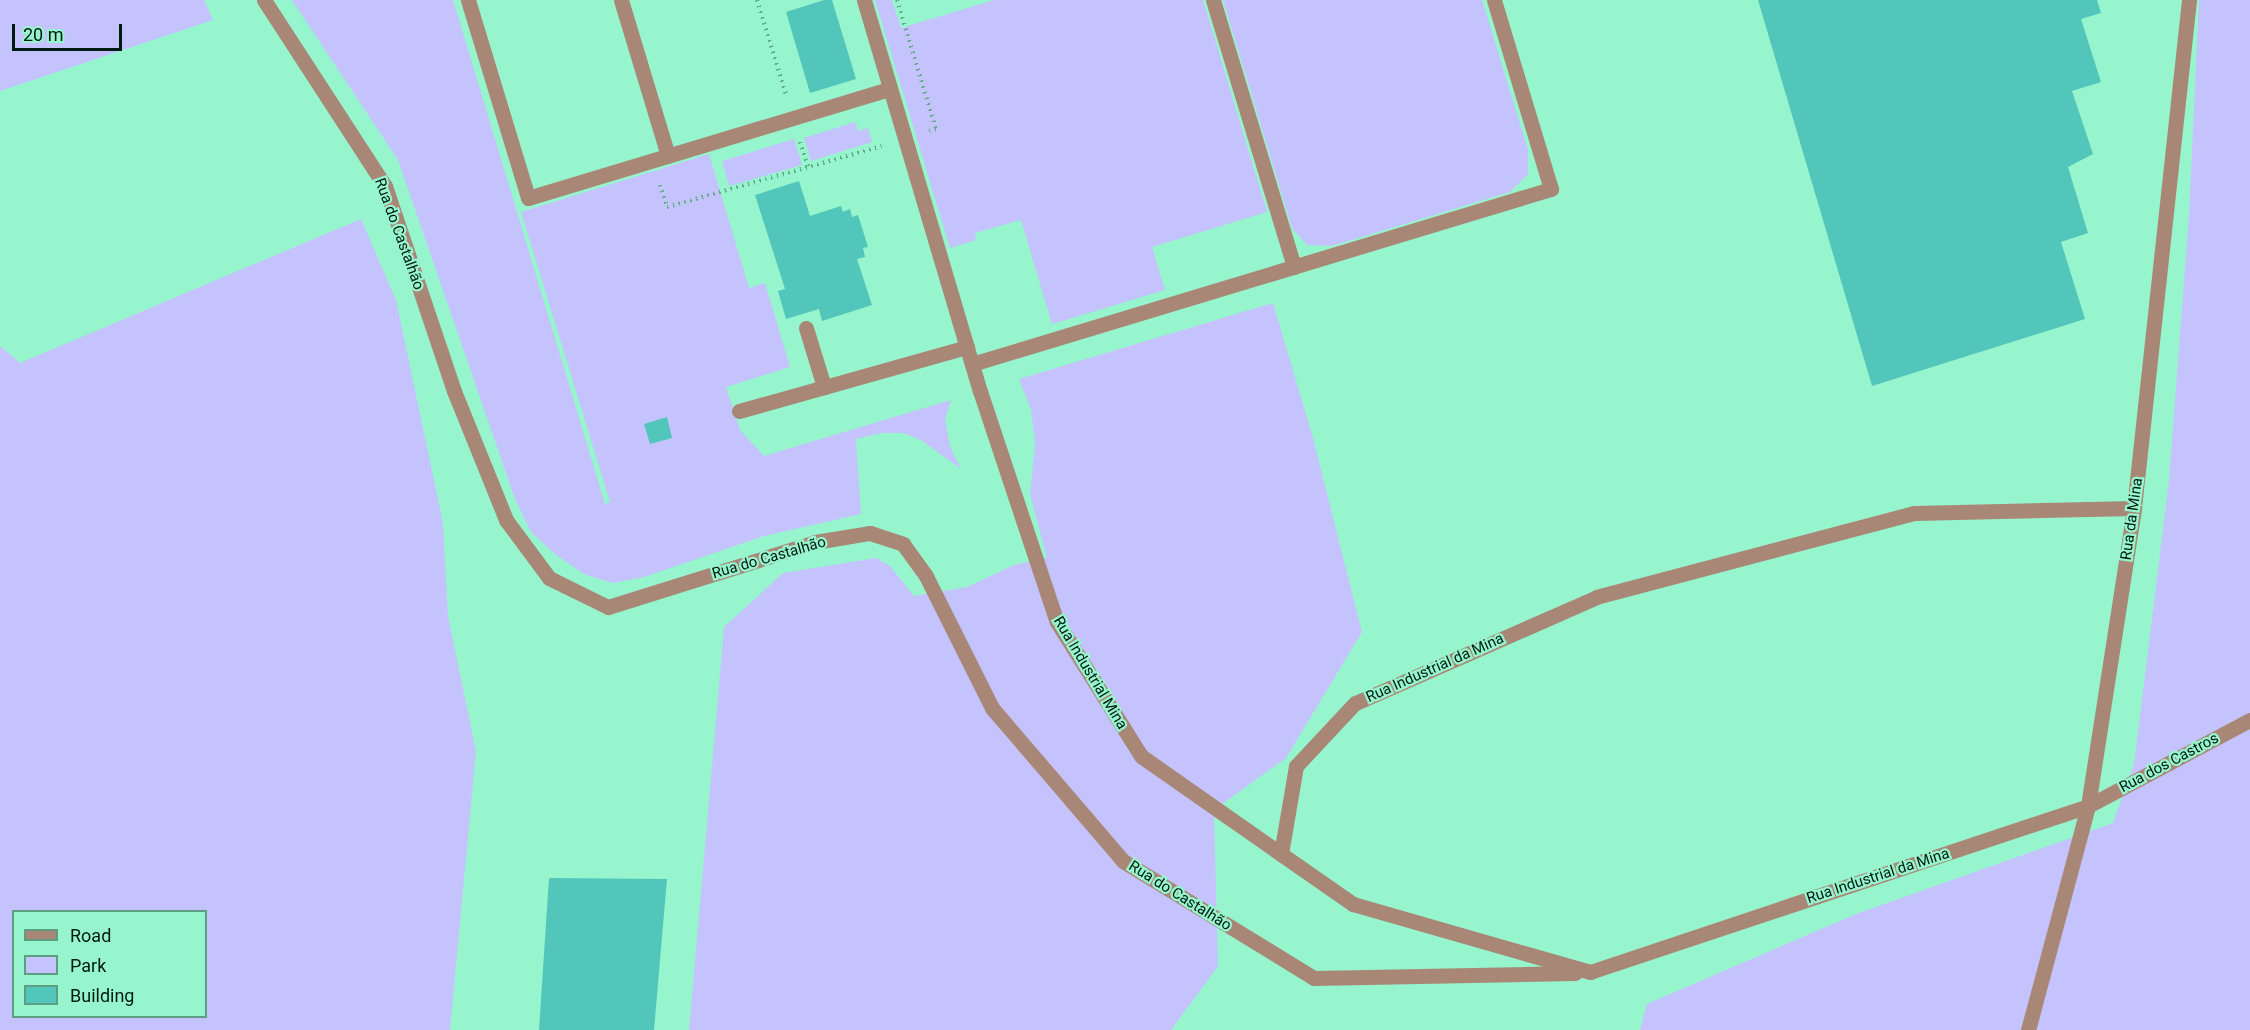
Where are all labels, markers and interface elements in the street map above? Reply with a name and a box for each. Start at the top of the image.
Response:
scale bar [15,12,124,50]
text: 20 m [23,24,63,45]
street label: Rua do Castalhão [370,176,428,292]
street label: Rua da Mina [2117,477,2147,561]
street label: Rua do Castalhão [710,533,828,583]
street label: Rua Industrial Mina [1049,613,1131,733]
street label: Rua Industrial da Mina [1363,629,1507,707]
street label: Rua dos Castros [2116,729,2222,797]
street label: Rua Industrial da Mina [1804,844,1952,908]
street label: Rua do Castalhão [1125,857,1235,935]
legend [12,910,207,1018]
text: Road [70,925,111,946]
text: Park [70,955,106,976]
text: Building [70,985,134,1006]

